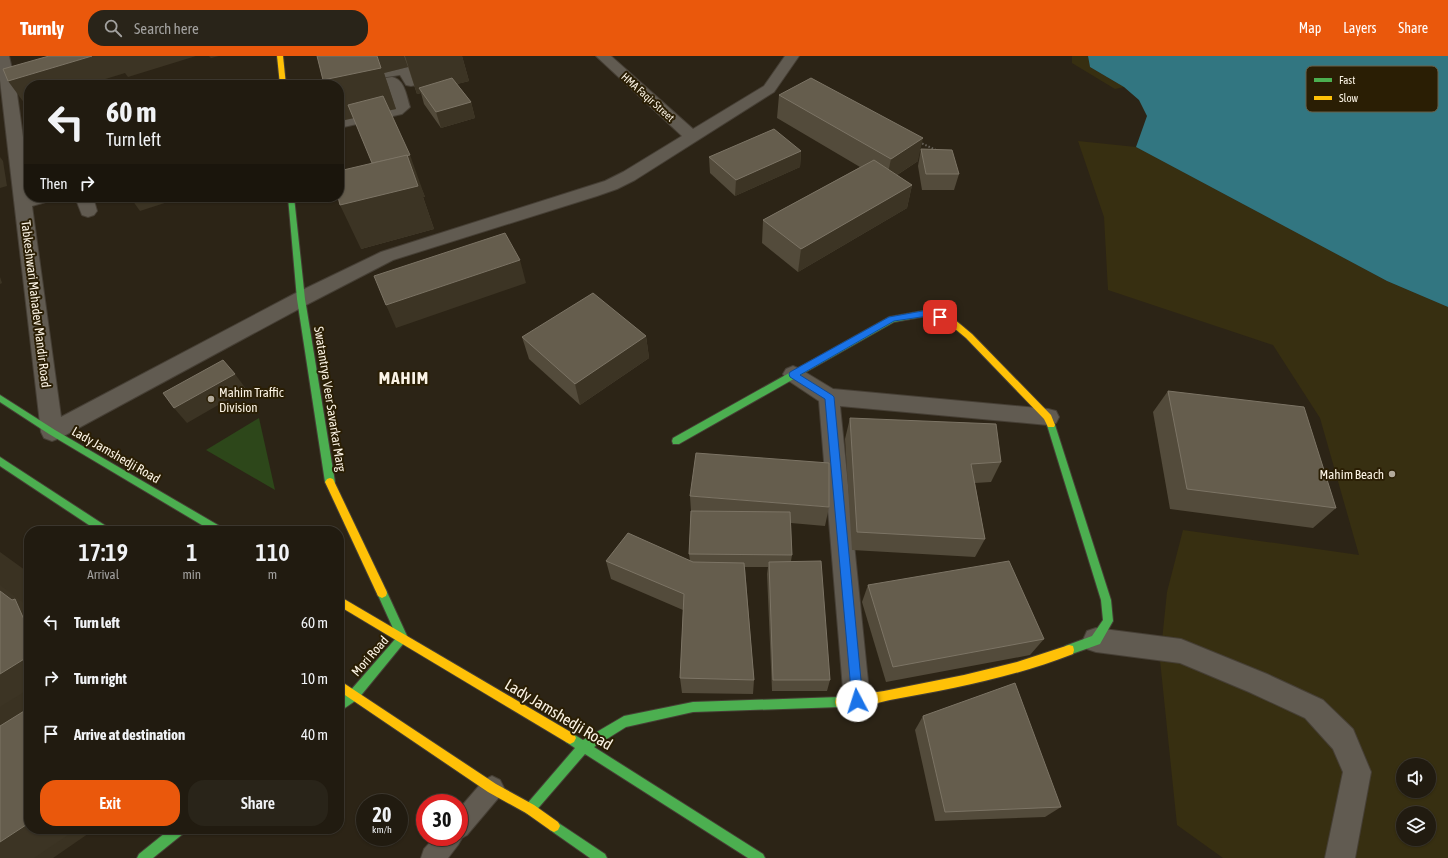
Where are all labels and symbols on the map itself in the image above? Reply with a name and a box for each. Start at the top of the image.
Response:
legend [1306,66,1438,112]
street label: HMA Faqir Street [619,70,677,124]
text: Fast [1339,74,1355,86]
text: Slow [1339,92,1358,104]
street label: Tabkeshwari Mahadev Mandir Road [18,220,54,388]
pin [923,300,957,334]
street label: Swatantrya Veer Savarkar Marg [311,325,349,473]
district label: MAHIM [379,368,429,388]
place label: Mahim Traffic Division [219,385,284,415]
marker: Mahim Traffic Division [206,394,216,404]
street label: Lady Jamshedji Road [69,424,163,486]
place label: Mahim Beach [1320,467,1384,482]
marker: Mahim Beach [1387,469,1397,479]
street label: Mori Road [349,633,391,679]
street label: Lady Jamshedji Road [501,675,616,754]
position arrow [836,680,878,722]
speed limit sign: 30 [416,794,468,846]

